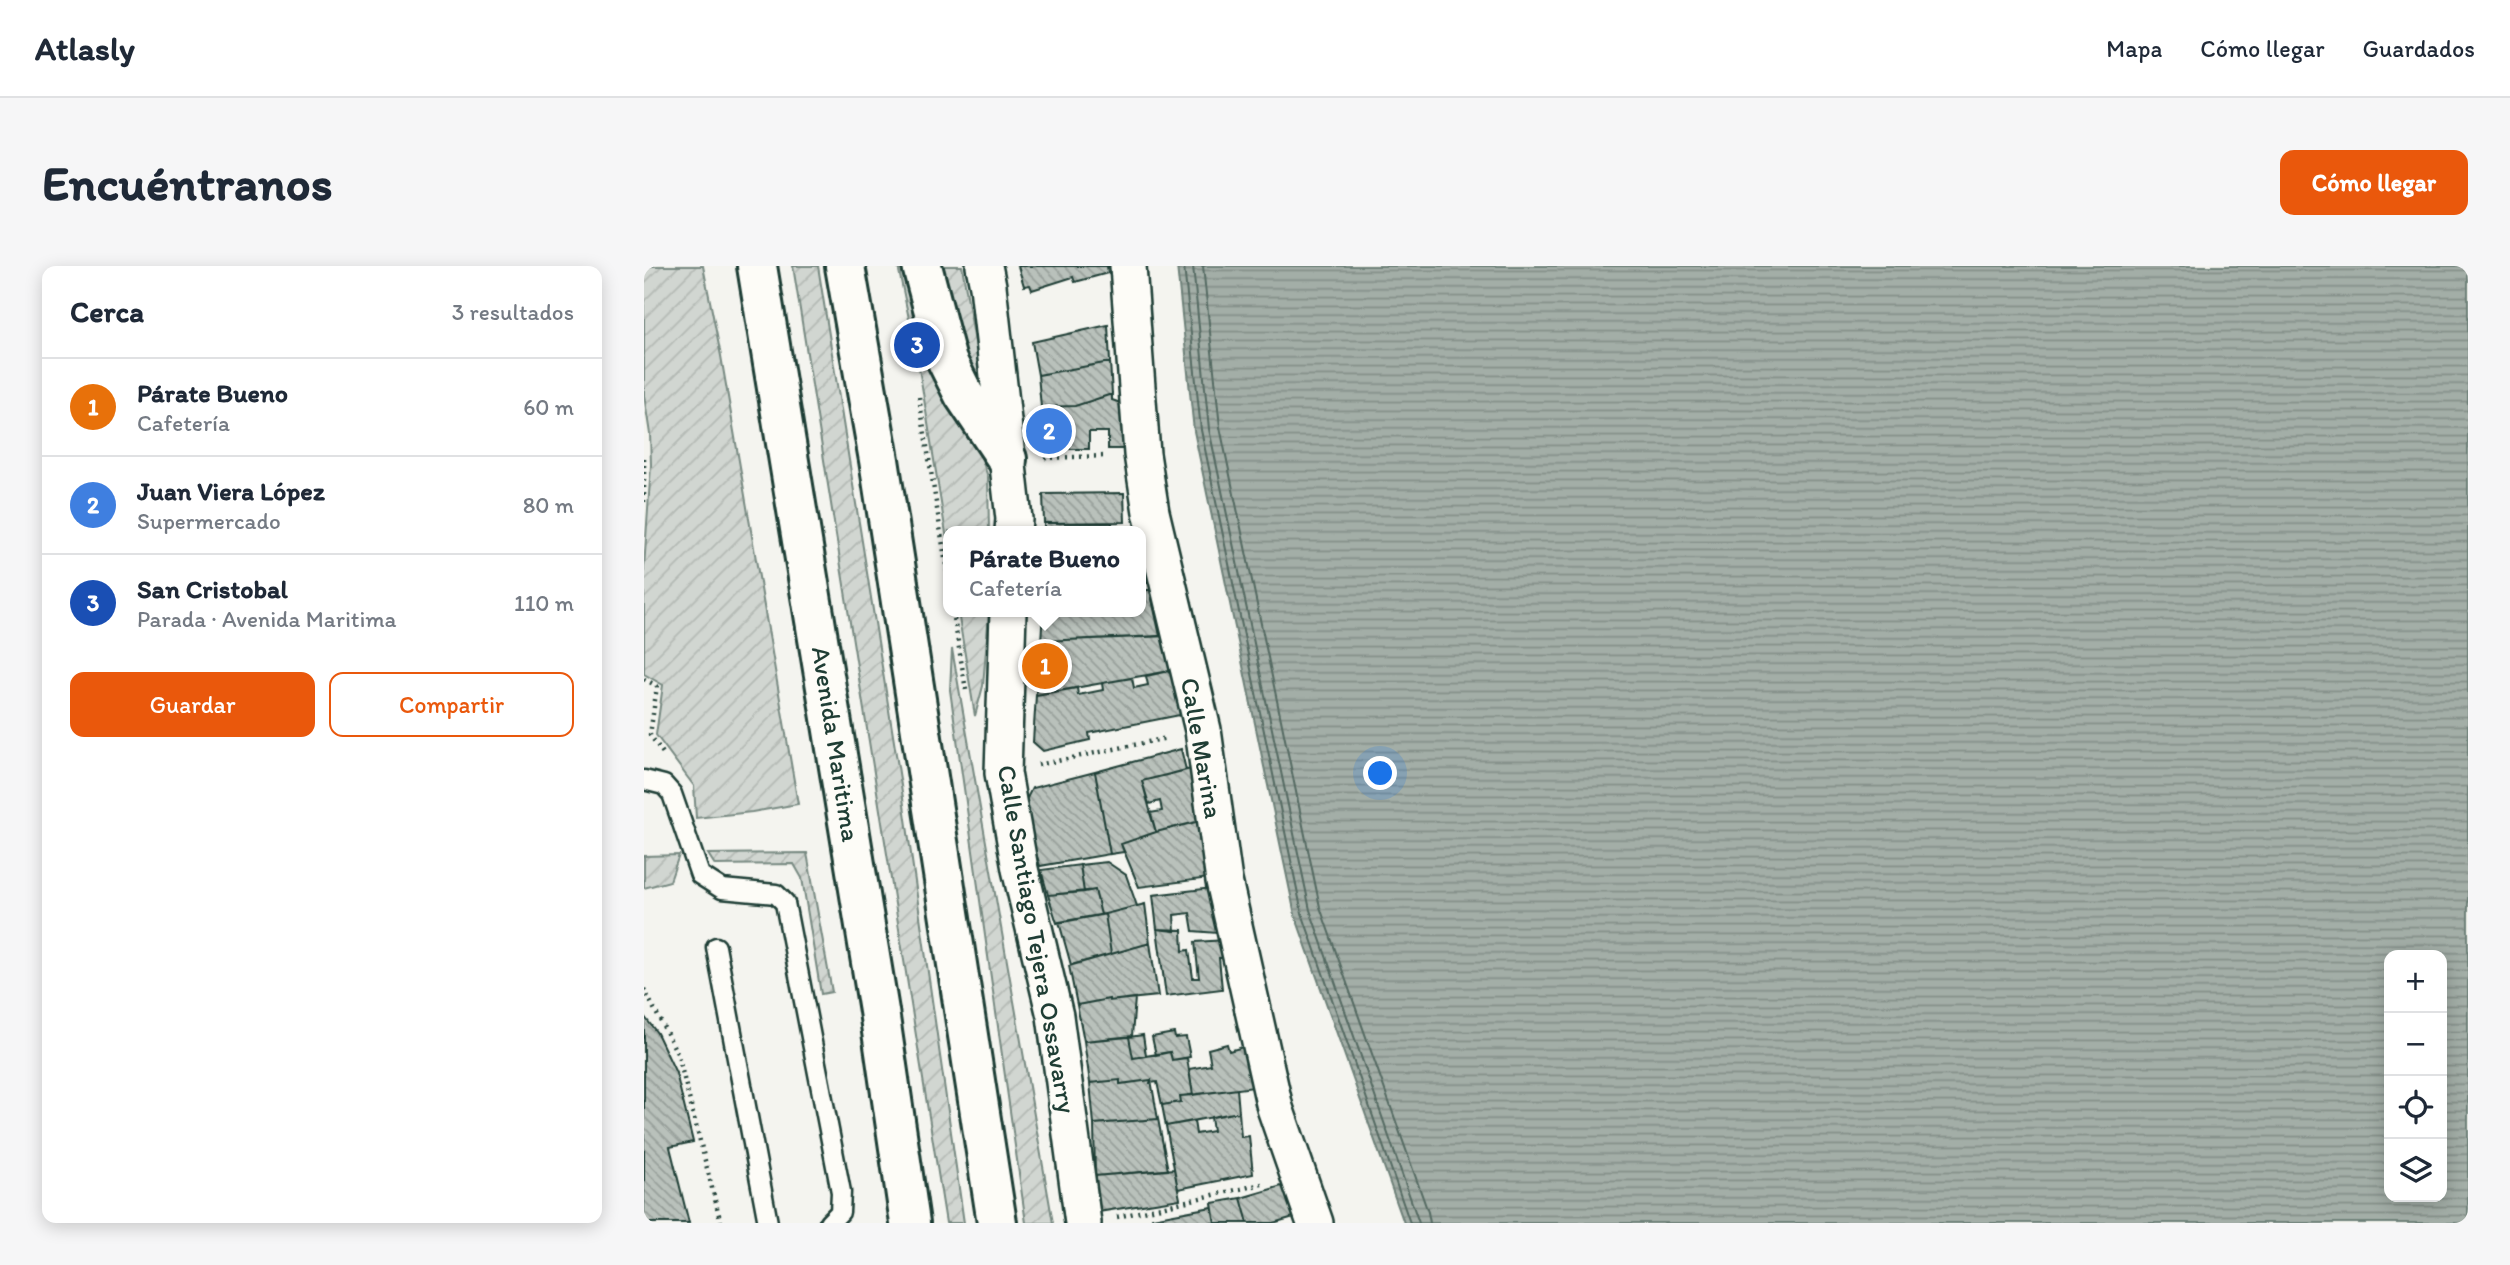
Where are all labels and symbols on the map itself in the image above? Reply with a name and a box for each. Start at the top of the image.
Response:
pin: 3 [894,319,940,371]
pin: 2 [1026,405,1072,457]
pin: 1 [1022,640,1068,692]
street label: Avenida Maritima [805,644,867,844]
street label: Calle Marina [1174,675,1230,821]
your location [1363,756,1397,790]
street label: Calle Santiago Tejera Ossavarry [991,762,1083,1116]

